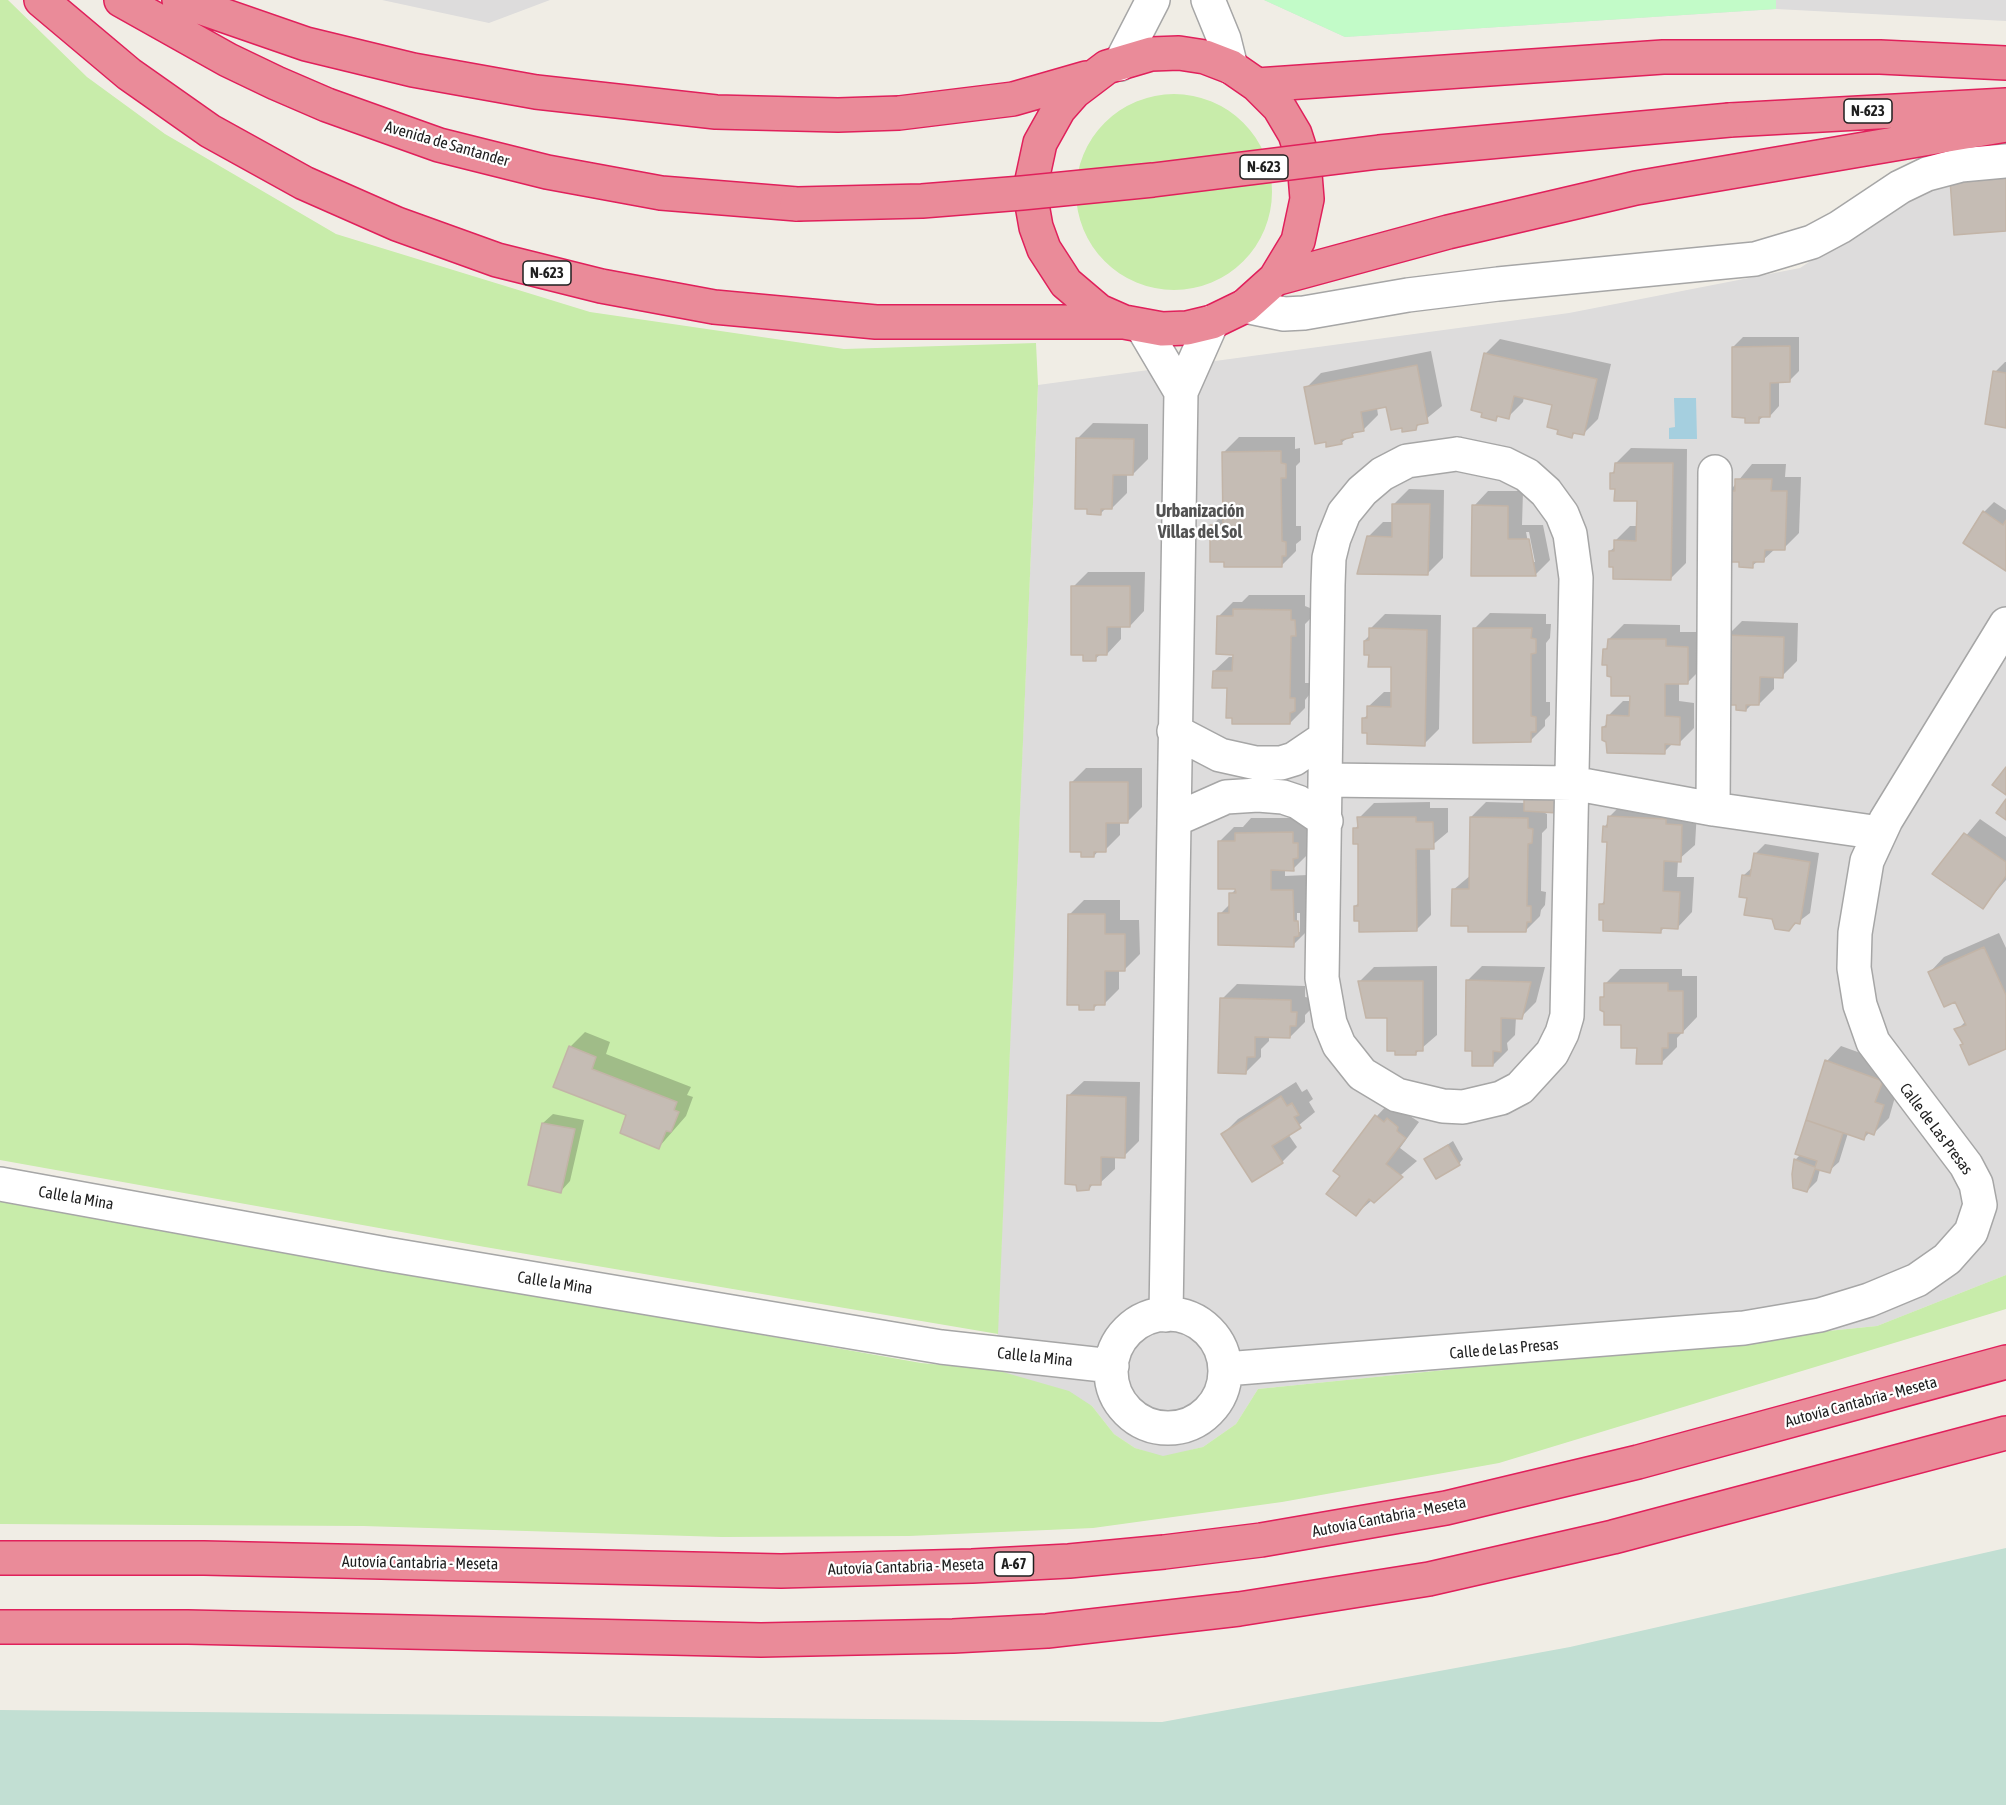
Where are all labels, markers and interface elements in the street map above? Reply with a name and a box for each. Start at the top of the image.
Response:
road number: N-623 [1844,99,1892,123]
street label: Avenida de Santander [383,117,511,171]
road number: N-623 [1240,155,1288,179]
road number: N-623 [523,261,571,285]
district label: Urbanización Villas del Sol [1156,500,1244,542]
street label: Calle de Las Presas [1895,1080,1977,1178]
street label: Calle la Mina [37,1182,115,1214]
street label: Calle la Mina [516,1268,594,1298]
street label: Calle de Las Presas [1449,1335,1559,1363]
street label: Calle la Mina [996,1343,1074,1371]
street label: Autovía Cantabria - Meseta [1783,1372,1939,1432]
street label: Autovía Cantabria - Meseta [1310,1493,1468,1541]
street label: Autovía Cantabria - Meseta [342,1552,498,1574]
road number: A-67 [994,1552,1034,1576]
street label: Autovía Cantabria - Meseta [827,1555,985,1579]

